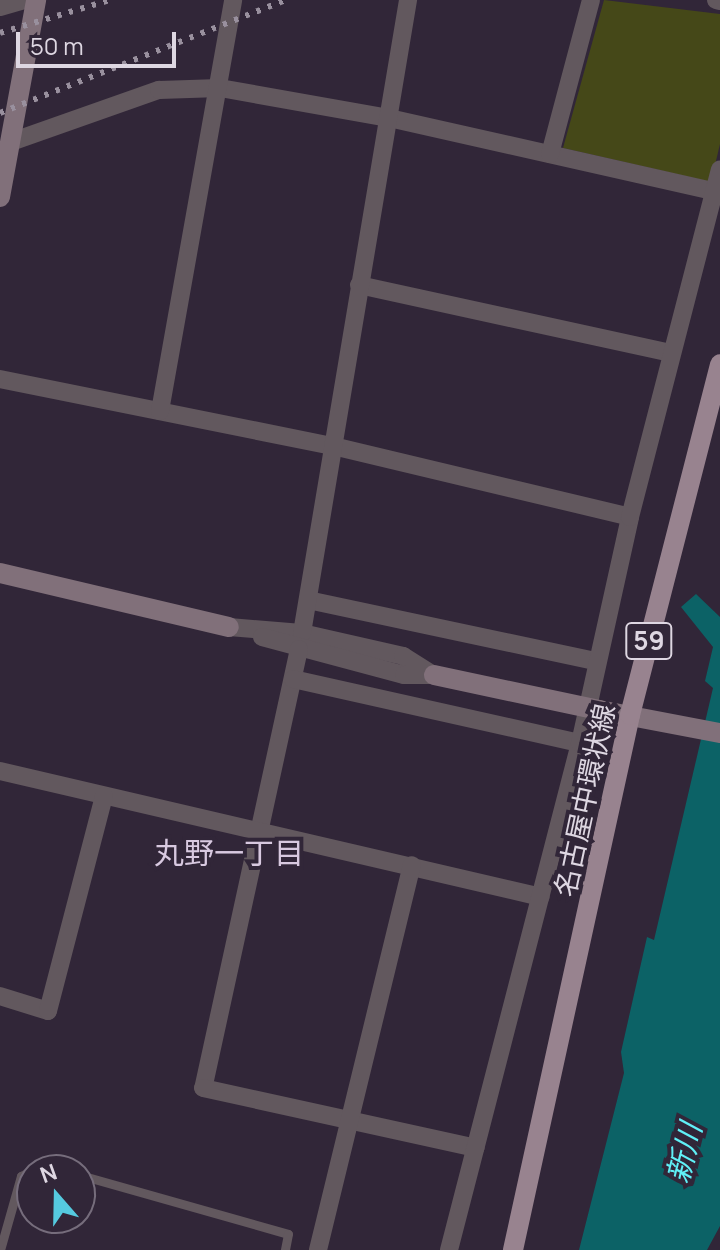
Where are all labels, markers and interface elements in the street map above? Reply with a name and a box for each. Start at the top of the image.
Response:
scale bar [20,16,180,66]
text: 50 m [30,29,84,62]
road number: 59 [625,619,673,663]
street label: 名古屋中環状線 [547,701,621,899]
district label: 丸野一丁目 [154,835,304,871]
water label: 新川 [659,1120,709,1186]
north arrow [16,1154,96,1234]
text: N [36,1157,61,1190]

